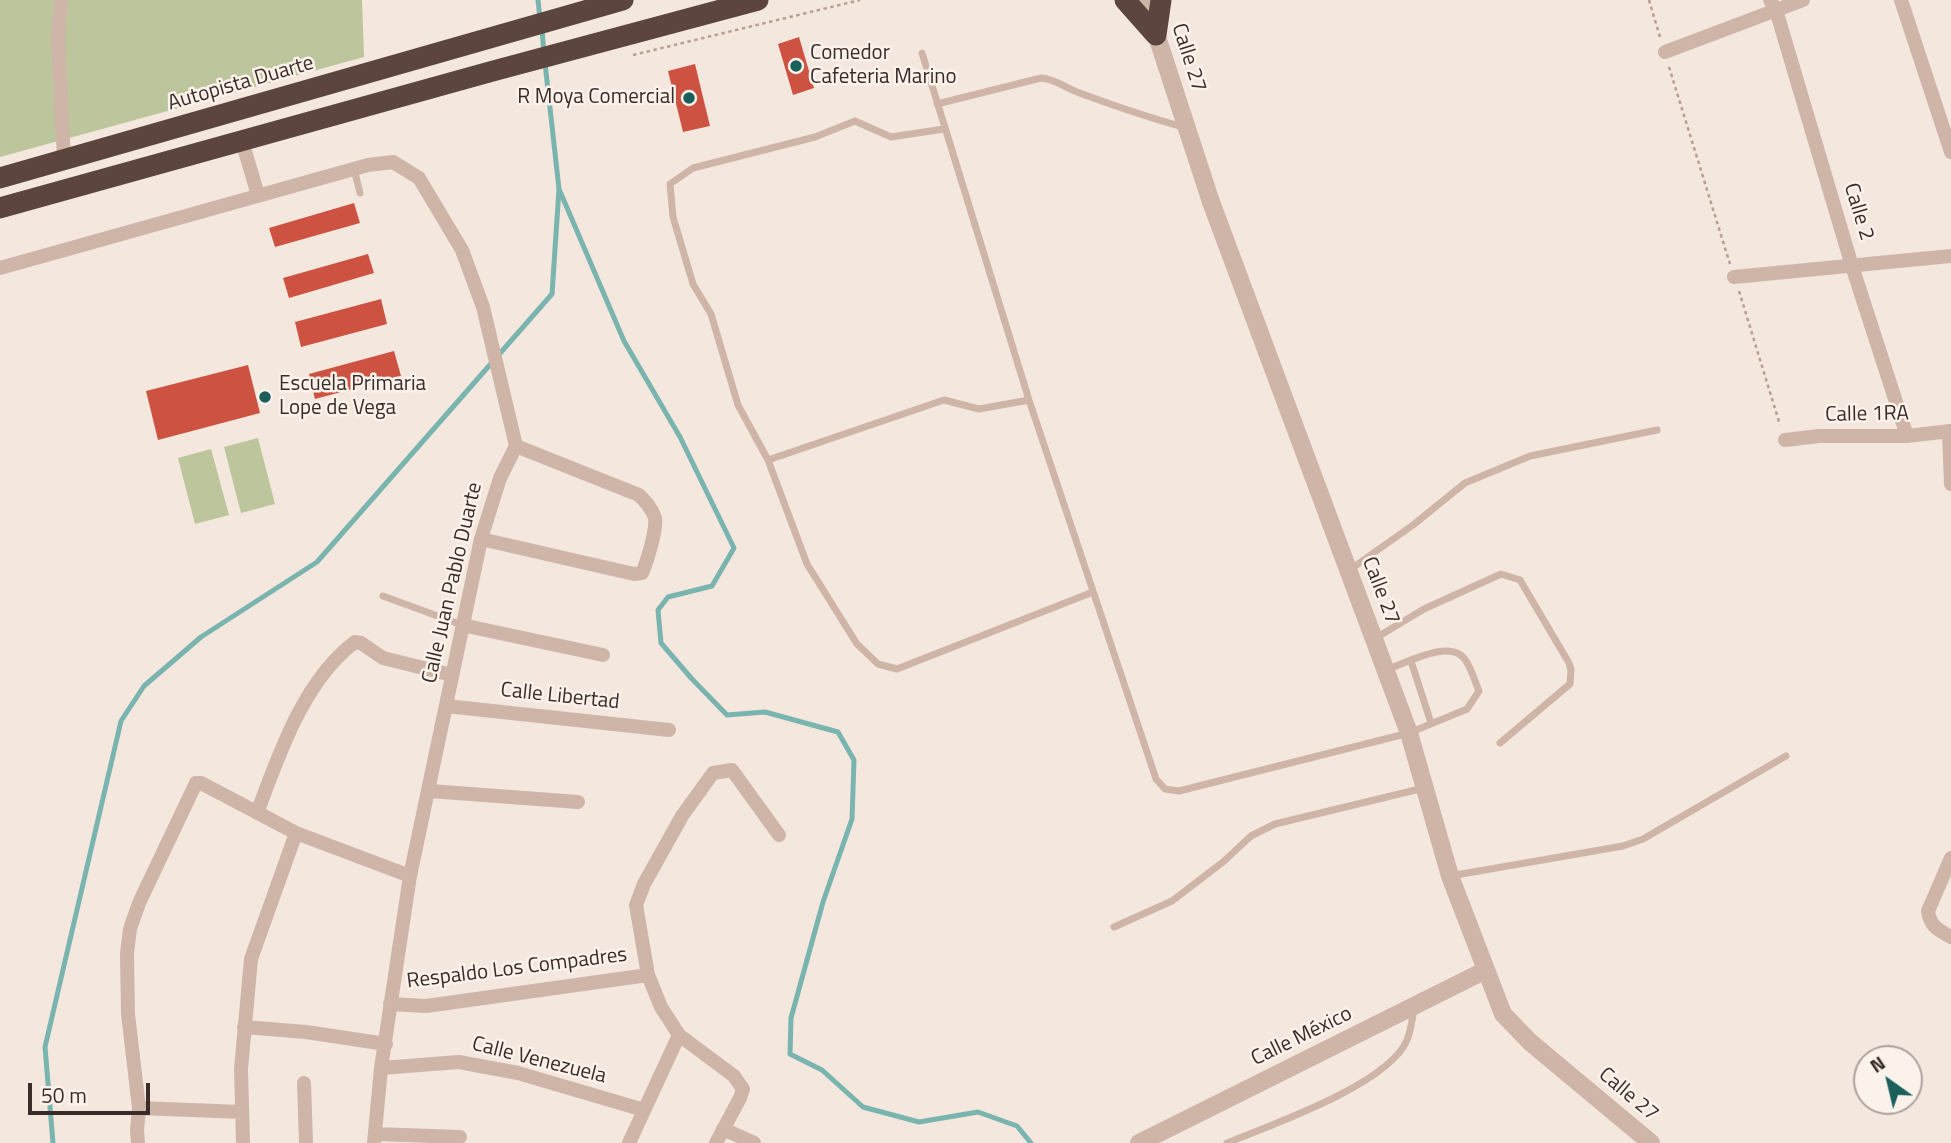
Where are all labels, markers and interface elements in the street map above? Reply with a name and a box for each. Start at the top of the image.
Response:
street label: Calle 27 [1165,21,1211,95]
place label: Comedor Cafeteria Marino [810,41,957,91]
street label: Autopista Duarte [165,51,317,117]
marker: Comedor Cafeteria Marino [788,58,804,74]
place label: R Moya Comercial [517,85,675,111]
marker: R Moya Comercial [681,90,697,106]
street label: Calle 2 [1837,180,1879,244]
place label: Escuela Primaria Lope de Vega [279,372,426,422]
marker: Escuela Primaria Lope de Vega [257,389,273,405]
street label: Calle 1RA [1825,402,1909,428]
street label: Calle Juan Pablo Duarte [418,480,488,686]
street label: Calle 27 [1356,554,1404,628]
street label: Calle Libertad [499,678,621,716]
street label: Respaldo Los Compadres [405,943,629,995]
street label: Calle México [1247,1002,1357,1072]
street label: Calle Venezuela [469,1032,609,1090]
north arrow [1853,1045,1923,1115]
text: N [1864,1048,1891,1080]
street label: Calle 27 [1593,1063,1663,1127]
scale bar [32,1070,154,1114]
text: 50 m [41,1079,87,1111]

